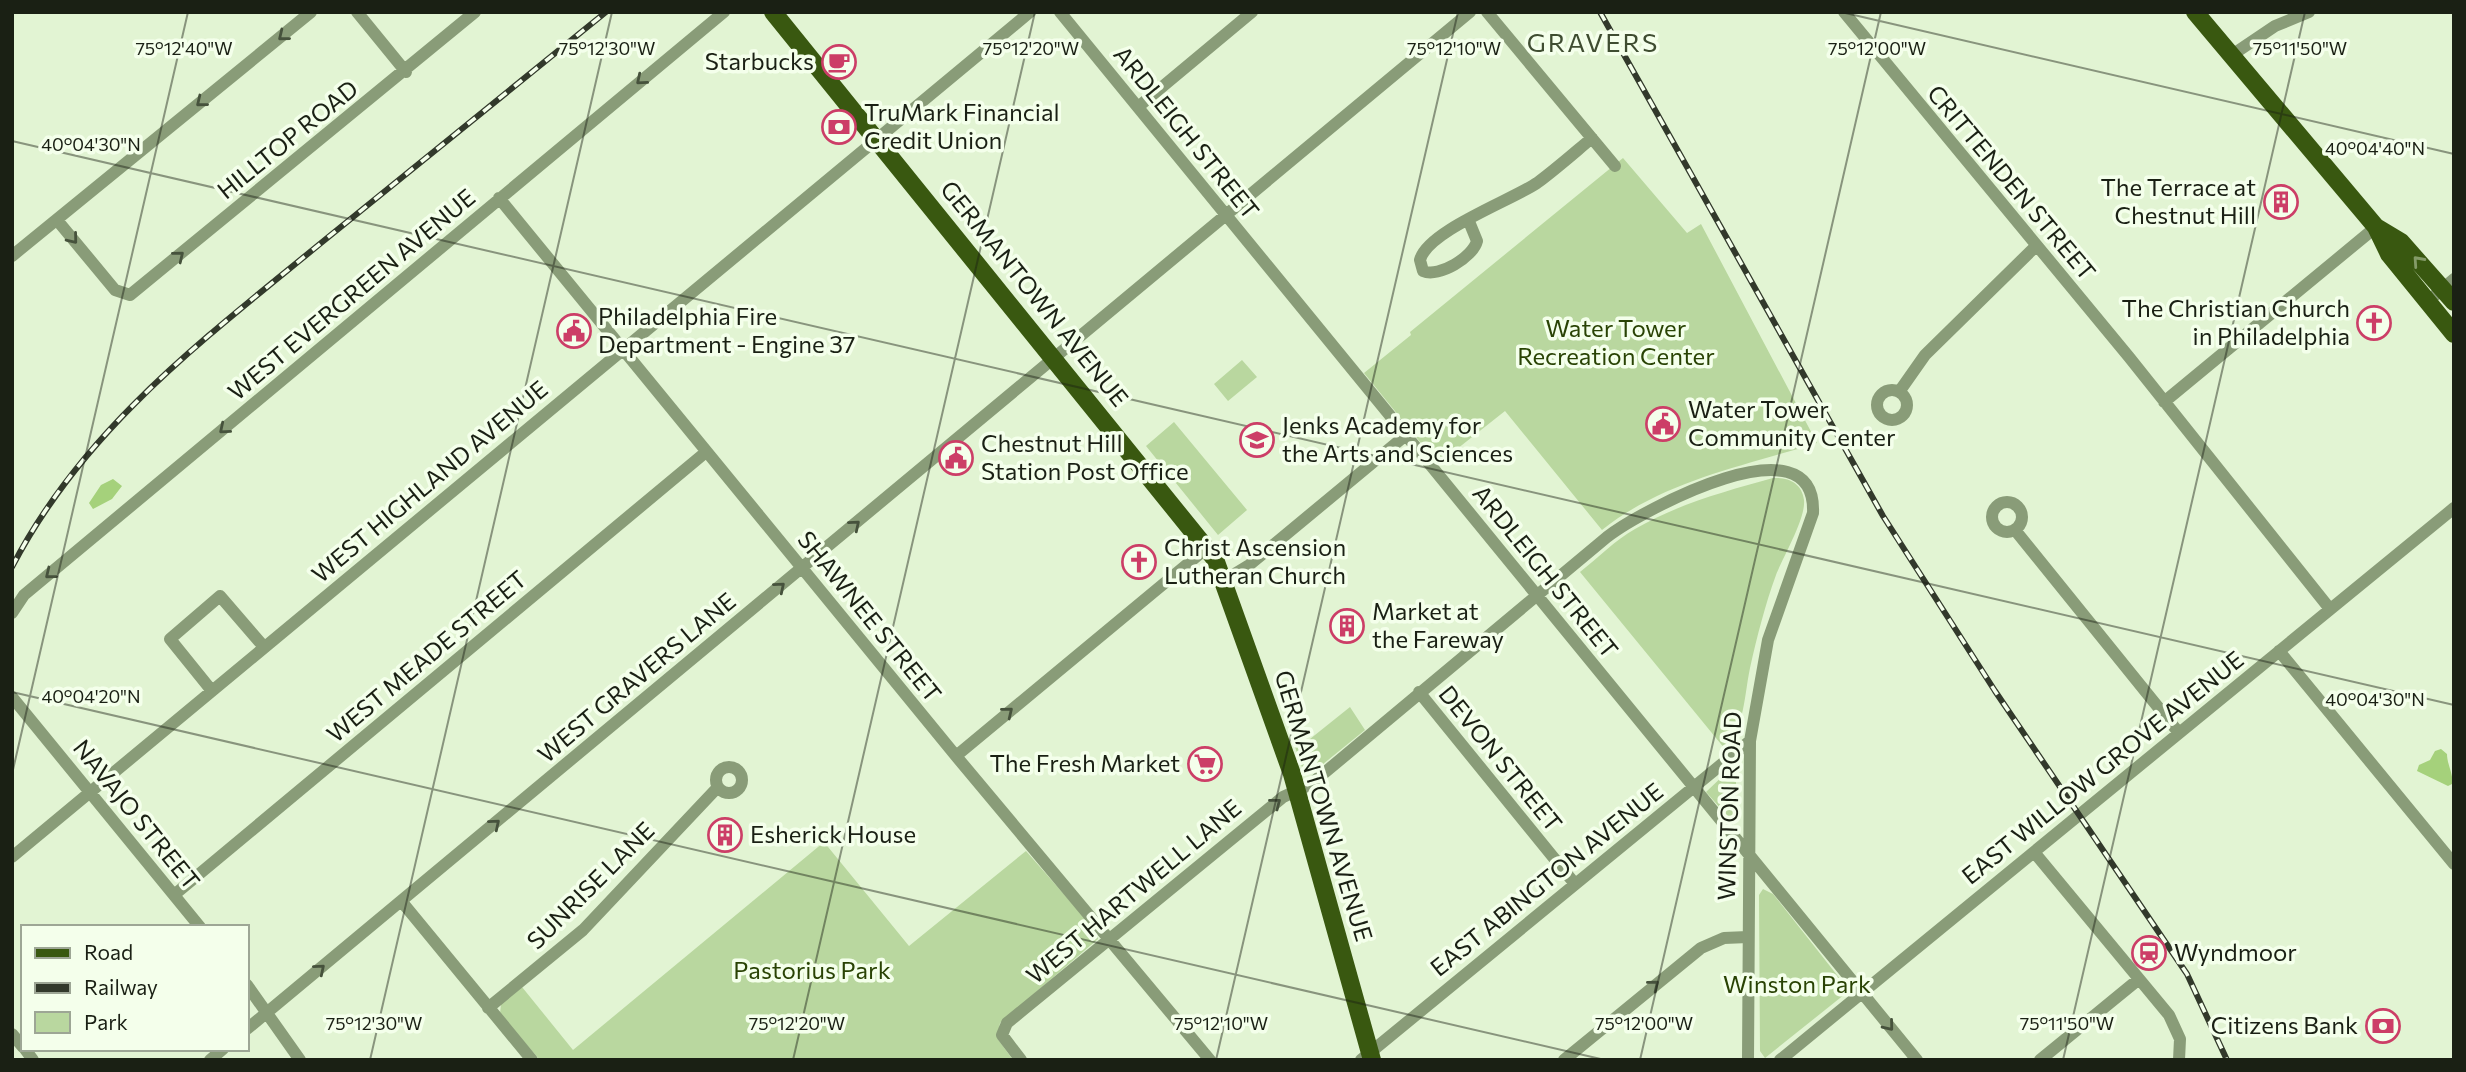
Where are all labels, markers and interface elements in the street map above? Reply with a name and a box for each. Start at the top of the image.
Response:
district label: GRAVERS [1527,26,1659,57]
one-way arrow [278,27,290,40]
text: 75°12'40"W [135,37,233,59]
text: 75°12'30"W [559,37,655,59]
text: 75°12'20"W [983,37,1079,59]
text: 75°12'10"W [1407,37,1501,59]
text: 75°12'00"W [1828,37,1926,59]
text: 75°11'50"W [2253,37,2347,59]
street label: ARDLEIGH STREET [1108,40,1266,224]
cafe icon: Starbucks [820,43,858,81]
place label: Starbucks [705,46,814,75]
one-way arrow [637,72,650,84]
street label: HILLTOP ROAD [211,73,363,204]
street label: CRITTENDEN STREET [1922,78,2102,286]
one-way arrow [197,94,210,106]
place label: TruMark Financial Credit Union [864,97,1060,154]
bank icon: TruMark Financial Credit Union [820,108,858,146]
text: 40°04'30"N [41,133,141,155]
text: 40°04'40"N [2325,137,2425,159]
place label: The Terrace at Chestnut Hill [2100,172,2256,229]
street label: GERMANTOWN AVENUE [935,174,1135,412]
street label: WEST EVERGREEN AVENUE [222,182,480,406]
building icon: The Terrace at Chestnut Hill [2262,183,2300,221]
one-way arrow [65,232,78,244]
one-way arrow [171,252,184,264]
one-way arrow [2414,256,2426,269]
place label: The Christian Church in Philadelphia [2122,293,2350,350]
place label: Philadelphia Fire Department - Engine 37 [598,301,855,358]
church icon: The Christian Church in Philadelphia [2355,304,2393,342]
public building icon: Philadelphia Fire Department - Engine 37 [555,312,593,350]
park label: Water Tower Recreation Center [1517,313,1715,370]
street label: WEST HIGHLAND AVENUE [305,374,553,588]
place label: Water Tower Community Center [1688,394,1896,451]
public building icon: Water Tower Community Center [1644,405,1682,443]
place label: Jenks Academy for the Arts and Sciences [1282,410,1513,467]
one-way arrow [220,420,232,433]
school or university icon: Jenks Academy for the Arts and Sciences [1238,421,1276,459]
place label: Chestnut Hill Station Post Office [981,428,1189,485]
public building icon: Chestnut Hill Station Post Office [937,439,975,477]
street label: ARDLEIGH STREET [1467,479,1625,663]
one-way arrow [846,521,859,533]
street label: SHAWNEE STREET [792,525,948,707]
place label: Christ Ascension Lutheran Church [1164,532,1346,589]
church icon: Christ Ascension Lutheran Church [1120,543,1158,581]
street label: WEST MEADE STREET [320,564,532,748]
one-way arrow [45,566,58,578]
one-way arrow [771,583,784,595]
street label: WEST GRAVERS LANE [531,586,741,768]
place label: Market at the Fareway [1372,596,1504,653]
building icon: Market at the Fareway [1328,607,1366,645]
street label: EAST WILLOW GROVE AVENUE [1955,644,2249,890]
street label: GERMANTOWN AVENUE [1269,667,1380,945]
street label: DEVON STREET [1433,679,1569,837]
text: 40°04'20"N [41,685,141,707]
text: 40°04'30"N [2325,688,2425,710]
one-way arrow [1000,708,1013,720]
street label: WINSTON ROAD [1711,711,1746,901]
street label: NAVAJO STREET [68,733,206,895]
supermarket icon: The Fresh Market [1186,745,1224,783]
place label: The Fresh Market [989,748,1180,777]
street label: EAST ABINGTON AVENUE [1424,776,1668,982]
street label: WEST HARTWELL LANE [1020,792,1246,989]
one-way arrow [1268,798,1281,811]
street label: SUNRISE LANE [520,815,660,955]
building icon: Esherick House [706,816,744,854]
place label: Esherick House [750,819,916,848]
one-way arrow [487,820,500,832]
legend [21,925,248,1051]
station icon: Wyndmoor [2130,934,2168,972]
place label: Wyndmoor [2174,937,2297,966]
text: Road [84,939,133,964]
park label: Pastorius Park [733,955,891,984]
one-way arrow [311,965,324,977]
park label: Winston Park [1723,969,1871,998]
text: Railway [84,974,158,999]
one-way arrow [1646,981,1659,993]
bank icon: Citizens Bank [2364,1007,2402,1045]
text: Park [84,1009,128,1034]
place label: Citizens Bank [2211,1010,2358,1039]
text: 75°12'30"W [326,1012,422,1034]
text: 75°12'20"W [749,1012,845,1034]
text: 75°12'10"W [1174,1012,1268,1034]
text: 75°12'00"W [1595,1012,1693,1034]
text: 75°11'50"W [2020,1012,2114,1034]
one-way arrow [1881,1019,1894,1031]

